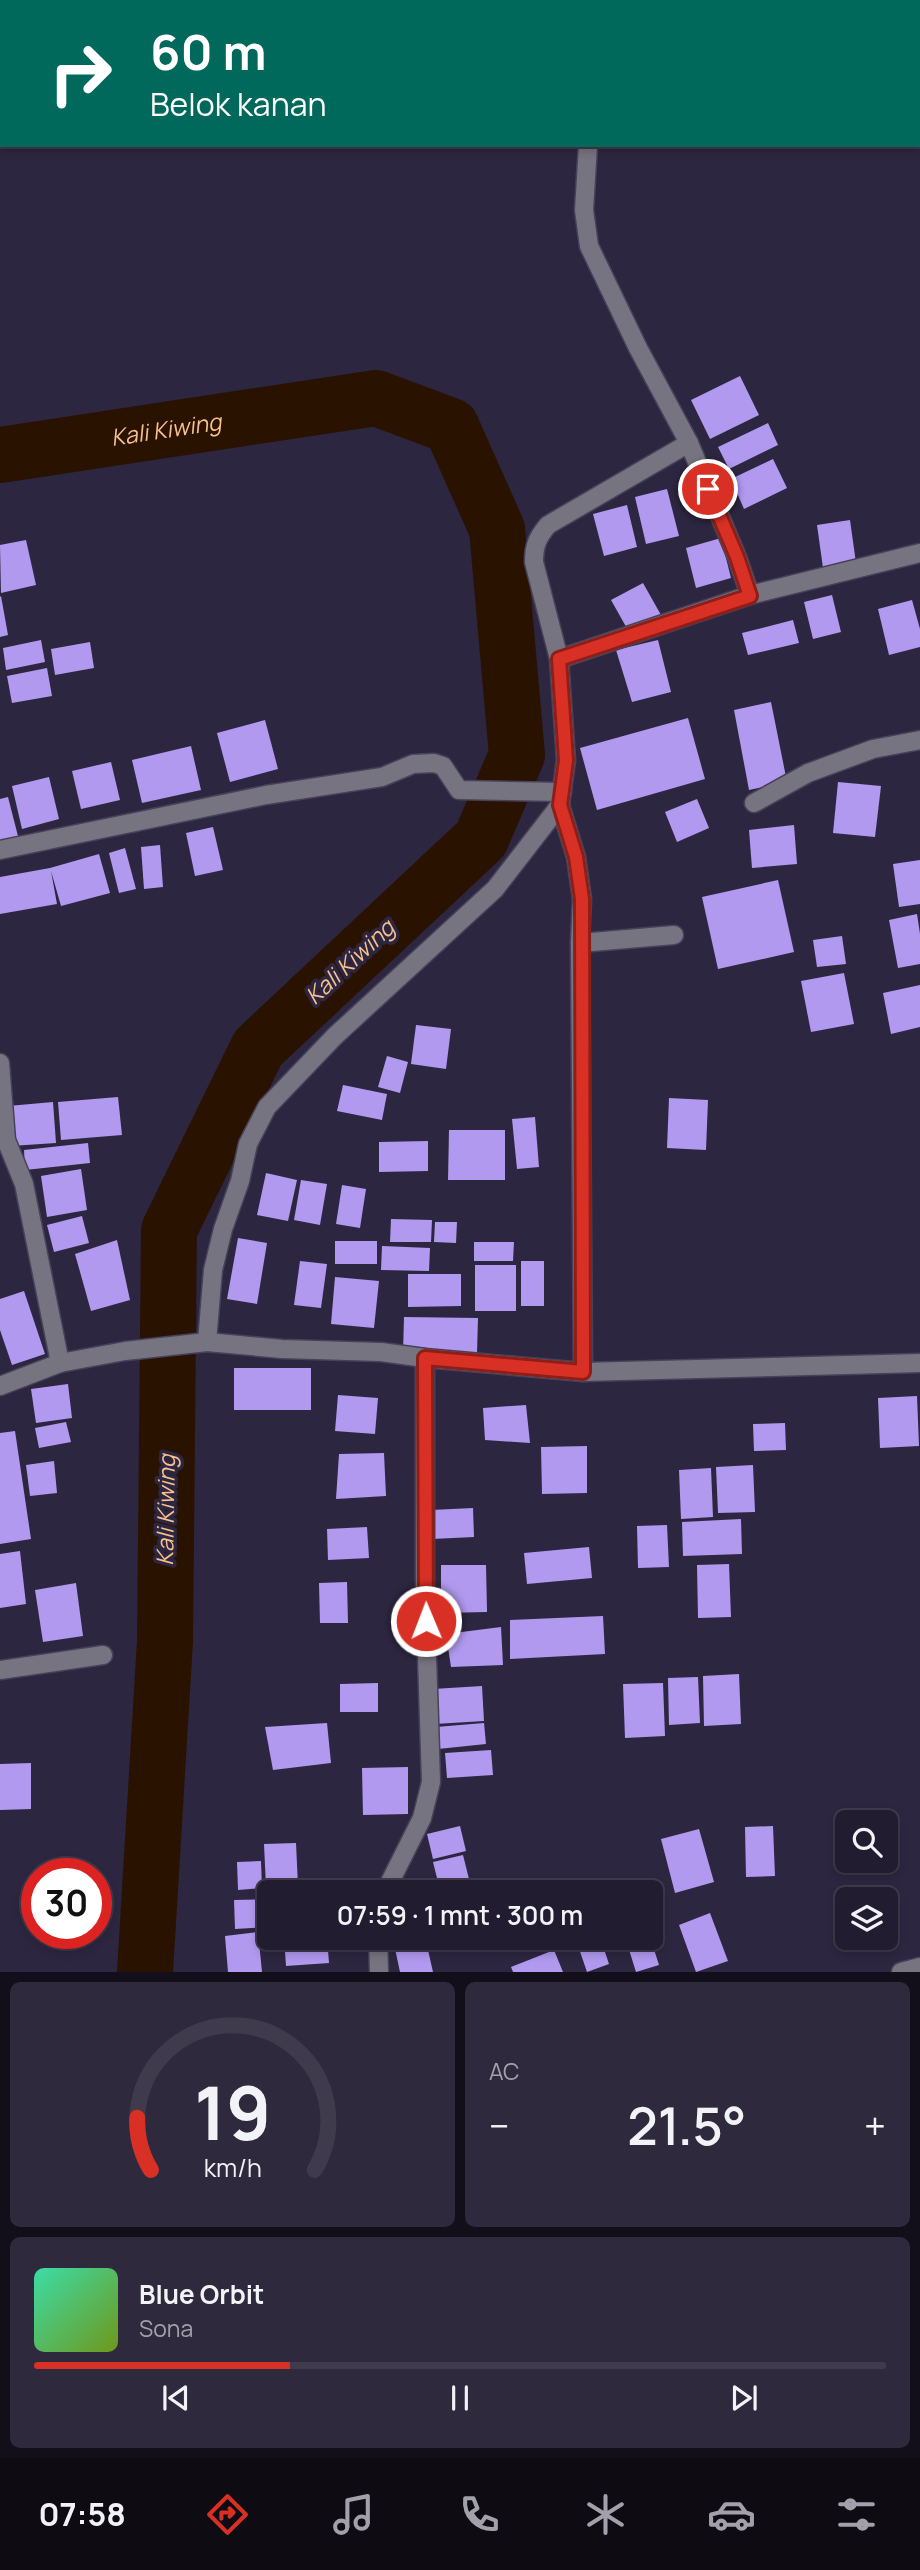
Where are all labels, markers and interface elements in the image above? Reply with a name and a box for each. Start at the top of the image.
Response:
text: 60 m [150,18,267,85]
icon: right [35,28,126,119]
text: Belok kanan [150,82,326,126]
water label: Kali Kiwing [109,404,226,453]
pin [678,459,738,519]
icon: arrive [689,470,727,508]
water label: Kali Kiwing [298,910,403,1011]
water label: Kali Kiwing [148,1452,182,1566]
position arrow [389,1584,463,1658]
map controls [835,1810,898,1950]
button: search [835,1810,898,1873]
speed limit sign: 30 [21,1858,112,1949]
button: layers [835,1887,898,1950]
text: 07:59 · 1 mnt · 300 m [337,1897,583,1933]
text: AC [489,2055,520,2087]
text: 19 [194,2063,271,2163]
text: 21.5° [627,2090,746,2161]
text: − [489,2099,510,2151]
text: + [864,2099,886,2151]
text: km/h [203,2150,262,2185]
text: Blue Orbit [139,2276,264,2312]
text: Sona [139,2312,193,2344]
icon: previous [157,2379,195,2417]
icon: pause [441,2379,479,2417]
icon: next [725,2379,763,2417]
icon: directions [203,2490,252,2539]
icon: music [329,2490,378,2539]
icon: phone [455,2490,504,2539]
icon: climate [581,2490,630,2539]
icon: car [707,2490,756,2539]
icon: filters [832,2490,881,2539]
text: 07:58 [38,2492,126,2536]

